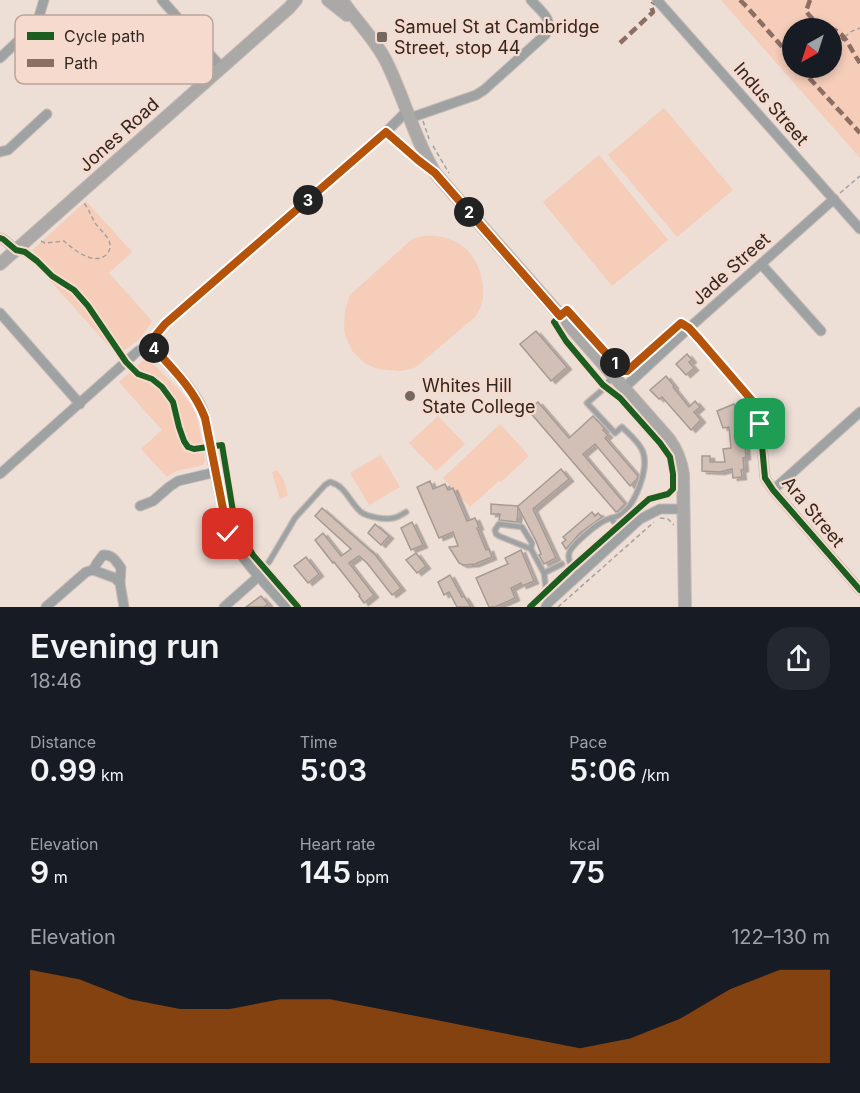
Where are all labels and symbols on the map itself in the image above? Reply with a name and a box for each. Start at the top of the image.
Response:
legend [15,15,213,84]
place label: Samuel St at Cambridge Street, stop 44 [394,16,600,58]
north arrow [782,18,842,78]
text: Cycle path [64,26,145,46]
marker: Samuel St at Cambridge Street, stop 44 [375,30,389,44]
text: Path [64,53,98,73]
street label: Indus Street [730,58,813,149]
street label: Jones Road [74,93,163,176]
pin: 3 [293,185,323,215]
pin: 2 [454,197,484,227]
street label: Jade Street [687,228,774,309]
pin: 4 [139,333,169,363]
pin: 1 [600,348,630,378]
place label: Whites Hill State College [422,375,536,417]
marker: Whites Hill State College [403,389,417,403]
pin [734,398,785,449]
street label: Ara Street [778,472,849,551]
pin [202,508,253,559]

